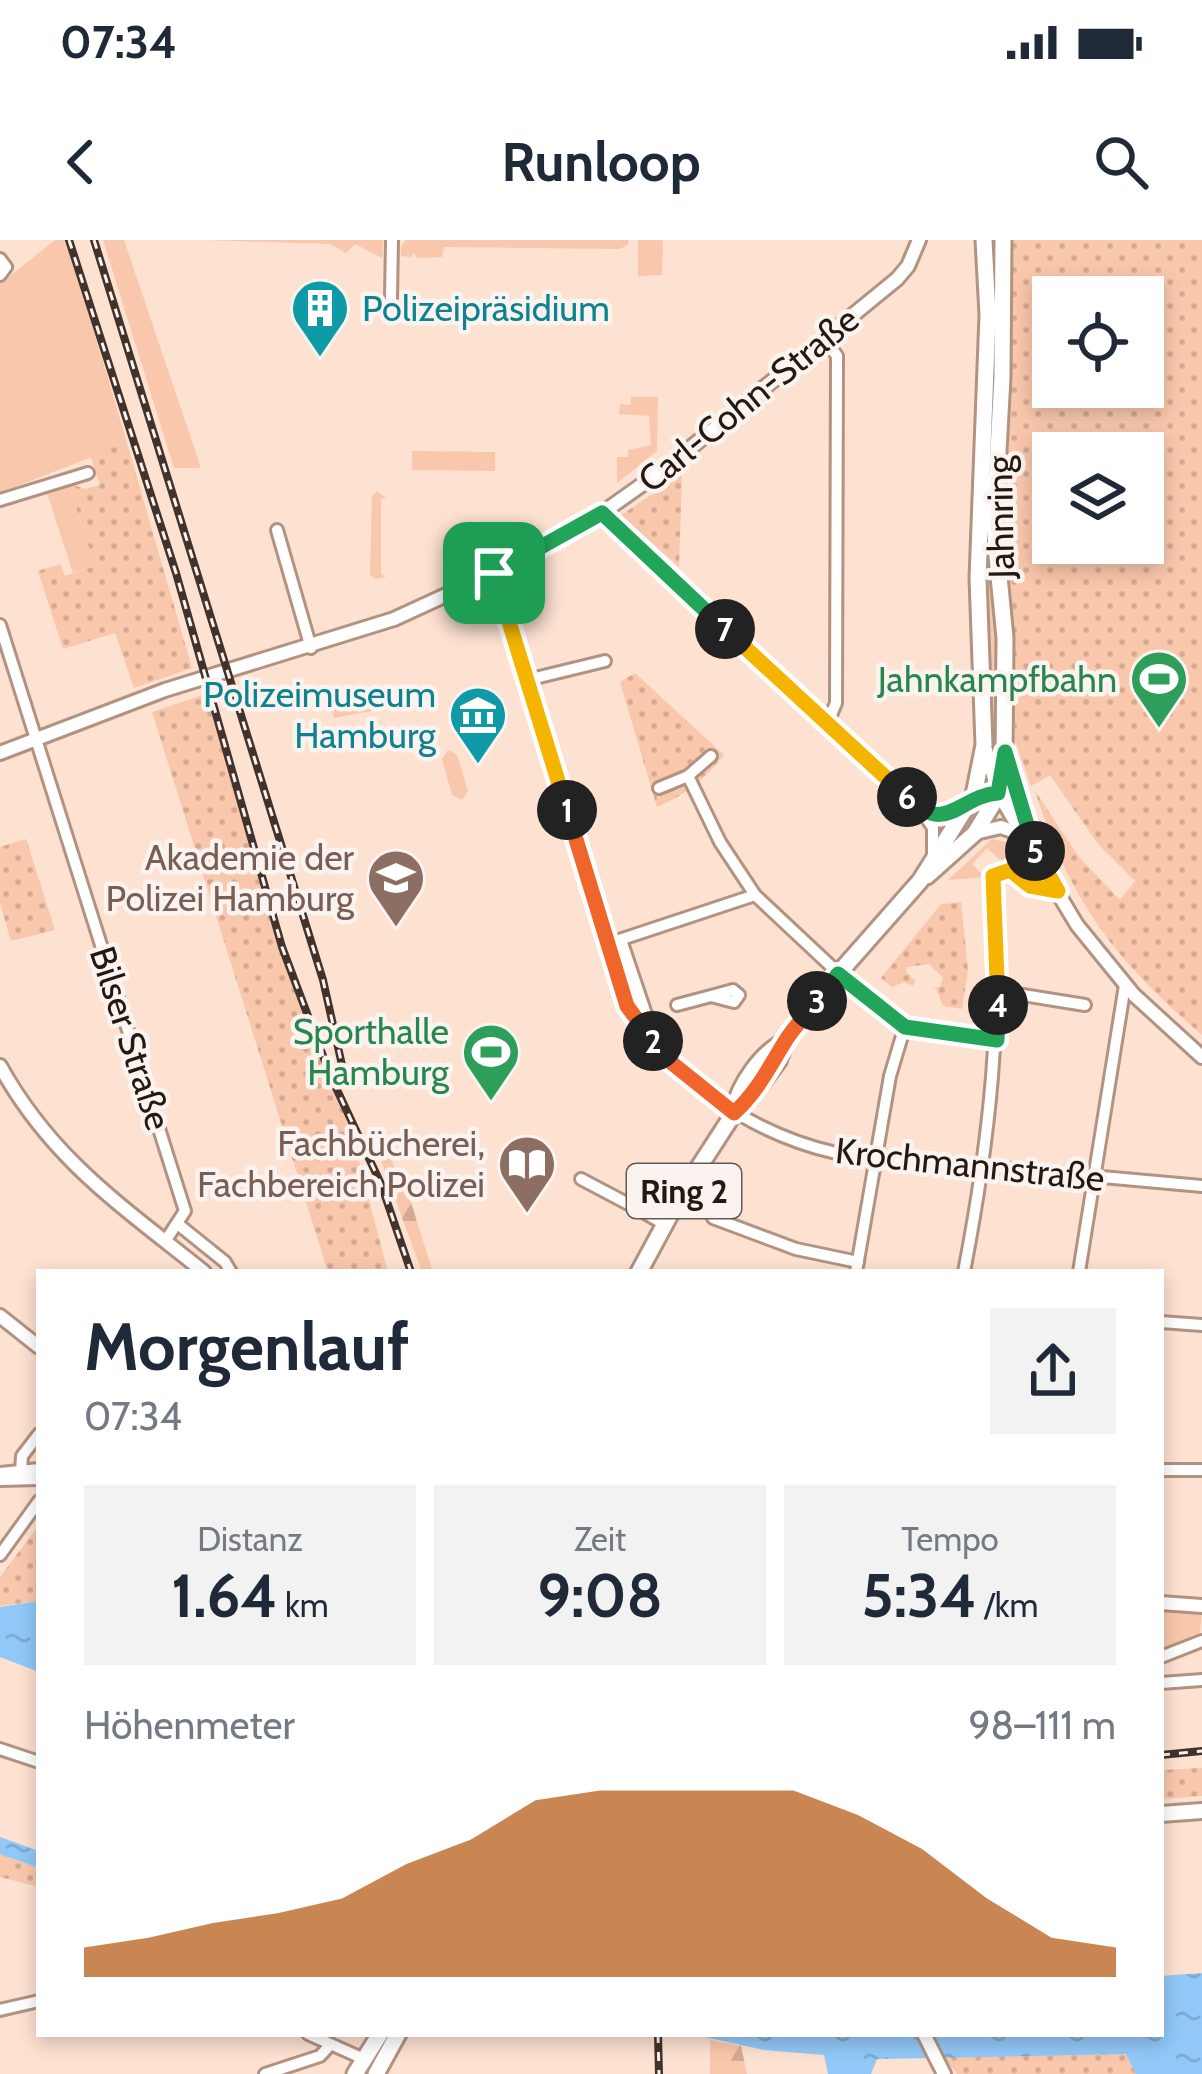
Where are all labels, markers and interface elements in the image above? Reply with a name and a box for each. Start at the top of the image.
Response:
text: 07:34 [60,15,177,69]
icon: back [48,129,114,195]
text: Runloop [501,129,701,195]
icon: search [1088,129,1154,195]
map controls [1032,276,1164,564]
button: locate [1032,276,1164,408]
building icon: Polizeipräsidium [289,277,351,359]
place label: Polizeipräsidium [362,286,610,330]
street label: Carl-Cohn-Straße [629,297,867,501]
button: layers [1032,432,1164,564]
street label: Jahnring [977,454,1023,580]
pin [443,522,545,624]
icon: arrive [461,540,527,606]
pin: 7 [695,599,755,659]
text: 7 [717,609,733,649]
sports icon: Jahnkampfbahn [1128,648,1190,730]
place label: Jahnkampfbahn [877,657,1117,701]
place label: Polizeimuseum Hamburg [203,672,437,757]
museum icon: Polizeimuseum Hamburg [447,684,509,766]
pin: 6 [877,767,937,827]
text: 6 [898,777,916,817]
pin: 1 [537,780,597,840]
text: 1 [561,790,573,830]
pin: 5 [1005,821,1065,881]
text: 5 [1026,831,1044,871]
place label: Akademie der Polizei Hamburg [105,835,355,920]
school or university icon: Akademie der Polizei Hamburg [365,847,427,929]
street label: Bilser Straße [81,941,181,1135]
pin: 3 [787,971,847,1031]
pin: 4 [968,975,1028,1035]
text: 3 [808,981,826,1021]
text: 4 [988,985,1008,1025]
place label: Sporthalle Hamburg [293,1009,450,1094]
pin: 2 [623,1011,683,1071]
sports icon: Sporthalle Hamburg [460,1021,522,1103]
text: 2 [644,1021,662,1061]
place label: Fachbücherei, Fachbereich Polizei [197,1121,485,1206]
street label: Krochmannstraße [833,1128,1107,1200]
library icon: Fachbücherei, Fachbereich Polizei [496,1133,558,1215]
road number: Ring 2 [627,1164,741,1218]
text: Morgenlauf [84,1306,409,1387]
button: share [990,1308,1116,1434]
text: 07:34 [84,1392,182,1440]
text: Distanz [197,1519,303,1559]
text: Zeit [574,1519,626,1559]
text: Tempo [901,1519,999,1559]
text: 1.64 [171,1559,278,1632]
text: 9:08 [537,1559,663,1632]
text: 5:34 [862,1559,977,1632]
text: km [278,1585,329,1625]
text: /km [977,1585,1038,1625]
text: Höhenmeter [84,1701,295,1749]
text: 98–111 m [968,1701,1116,1749]

